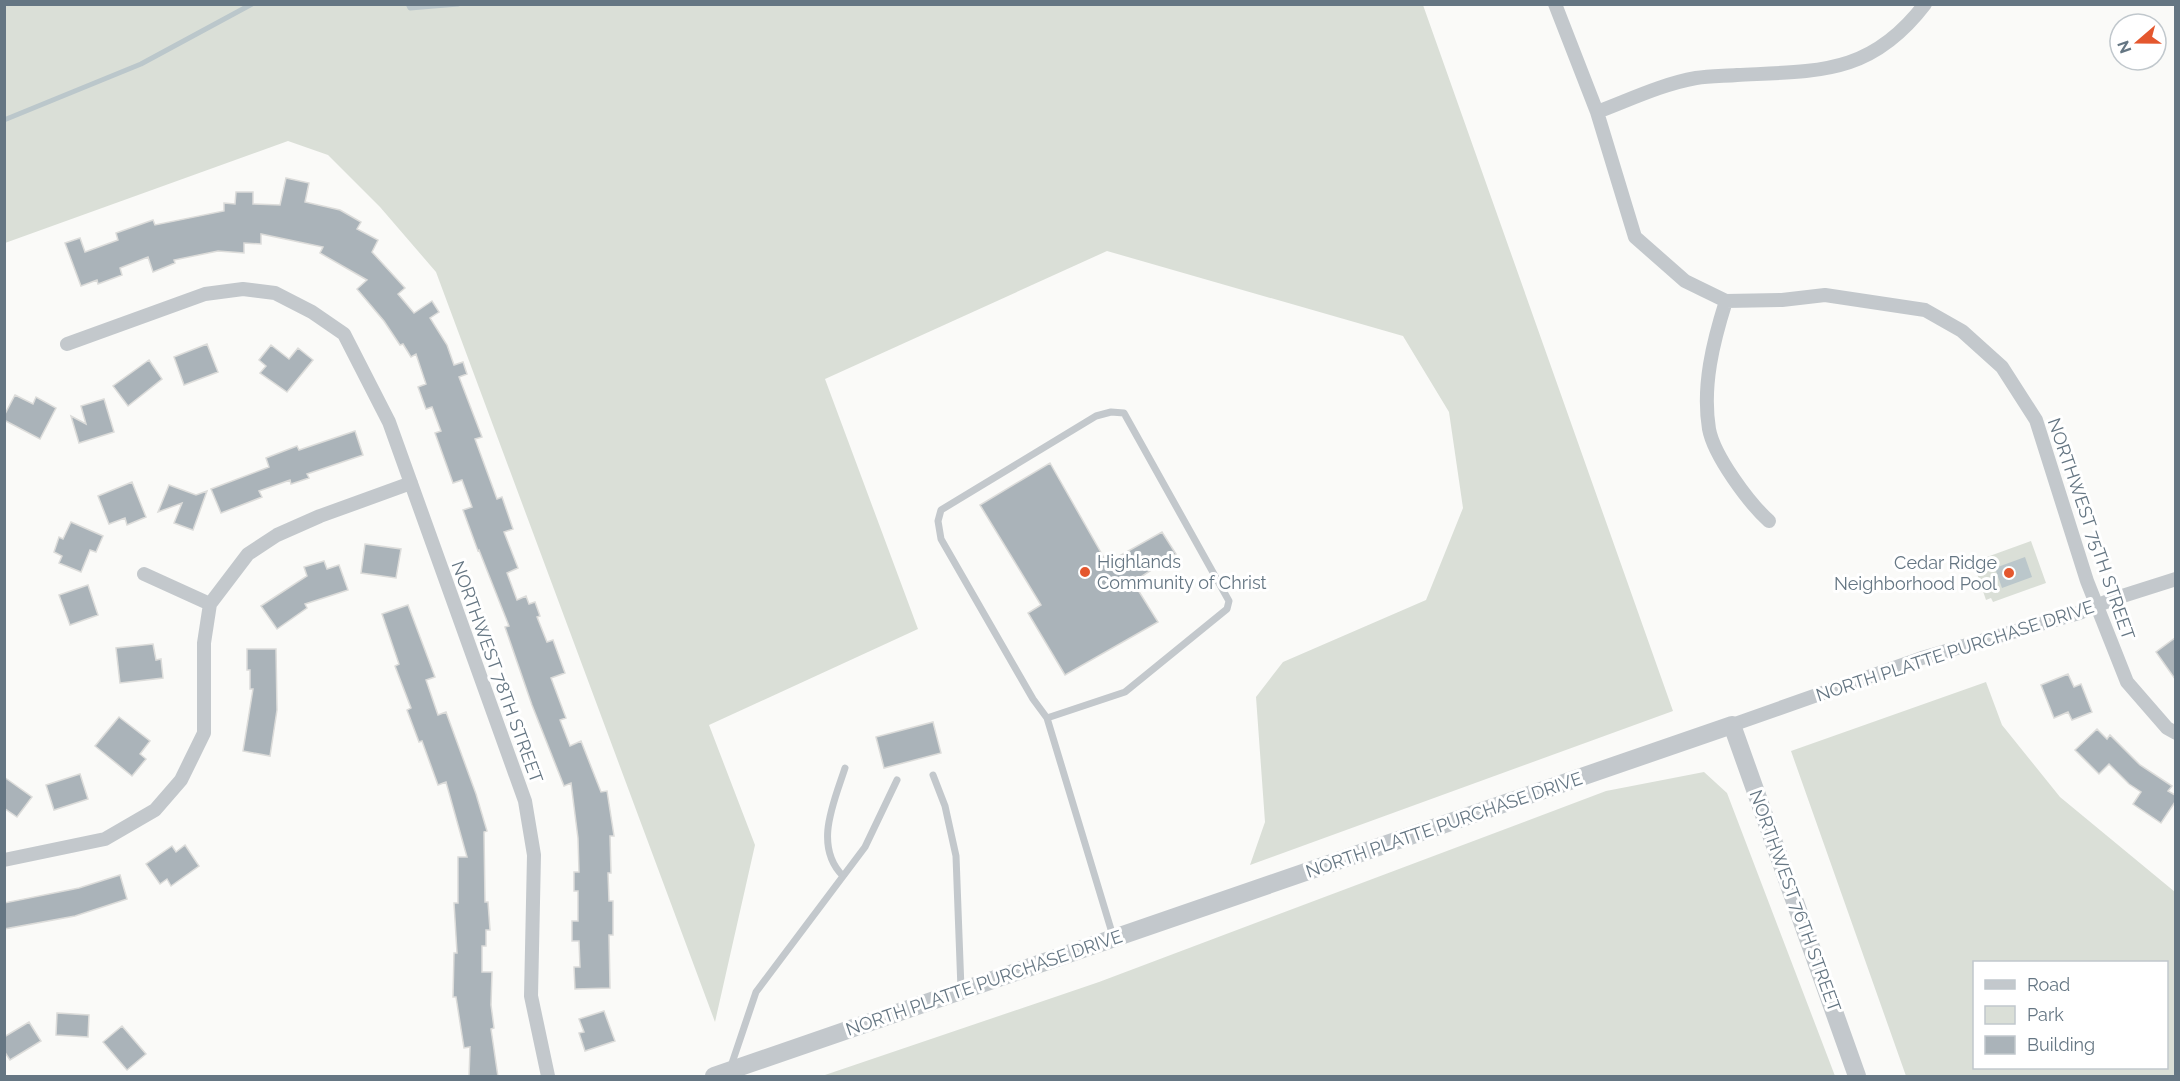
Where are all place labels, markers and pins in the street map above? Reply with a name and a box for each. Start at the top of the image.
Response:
place label: Highlands Community of Christ [1097,551,1267,593]
place label: Cedar Ridge Neighborhood Pool [1834,552,1997,594]
marker: Highlands Community of Christ [1078,565,1092,579]
marker: Cedar Ridge Neighborhood Pool [2002,566,2016,580]

